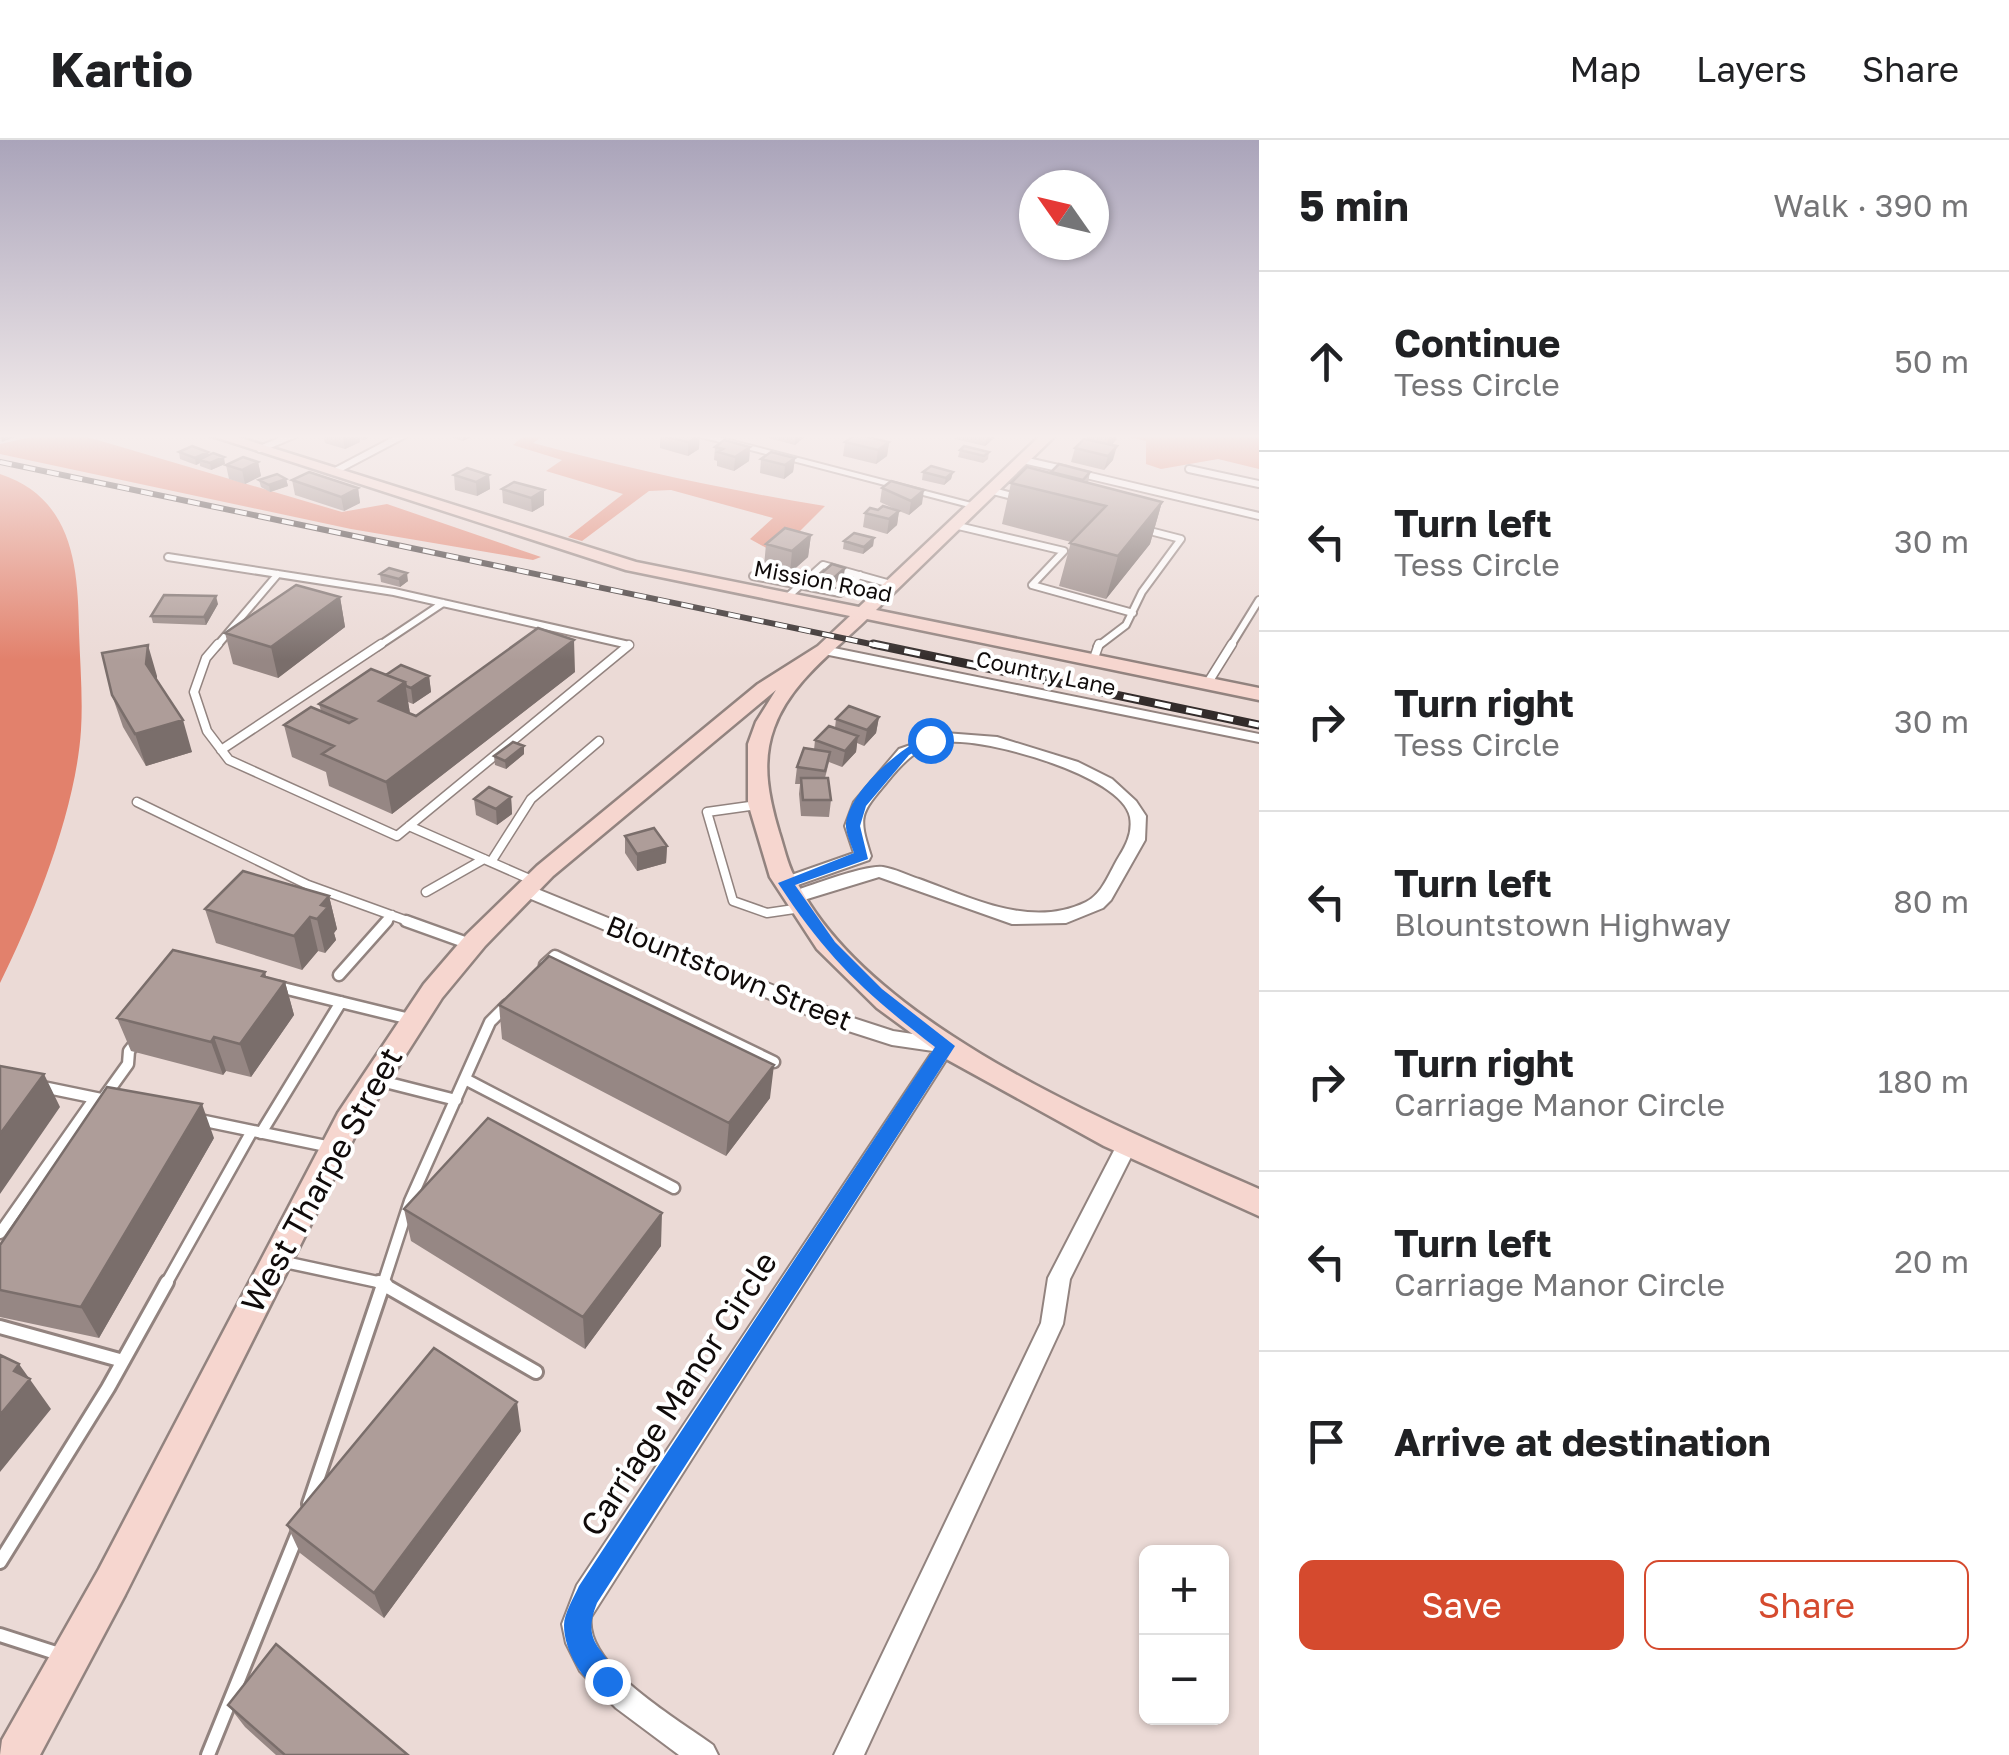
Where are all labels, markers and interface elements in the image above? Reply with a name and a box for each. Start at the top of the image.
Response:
text: Kartio [50,40,193,98]
text: Map [1570,48,1641,90]
text: Layers [1696,48,1807,90]
text: Share [1862,48,1959,90]
north arrow [1019,170,1109,260]
text: 5 min [1299,180,1409,230]
text: Walk · 390 m [1773,186,1969,224]
text: Continue [1394,320,1560,365]
icon: ahead [1299,334,1354,389]
text: 50 m [1894,342,1969,380]
text: Tess Circle [1394,365,1560,403]
text: Turn left [1394,500,1552,545]
icon: left [1299,514,1354,569]
text: 30 m [1894,522,1969,560]
text: Tess Circle [1394,545,1560,583]
street label: Mission Road [752,554,894,607]
street label: Country Lane [974,645,1118,700]
text: Turn right [1394,680,1574,725]
icon: right [1299,694,1354,749]
text: 30 m [1894,702,1969,740]
route start [908,718,954,764]
text: Tess Circle [1394,725,1560,763]
text: Turn left [1394,860,1552,905]
icon: left [1299,874,1354,929]
text: 80 m [1893,882,1969,920]
text: Blountstown Highway [1394,905,1731,943]
street label: Blountstown Street [602,908,857,1037]
text: Turn right [1394,1040,1574,1085]
street label: West Tharpe Street [233,1041,410,1319]
icon: right [1299,1054,1354,1109]
text: 180 m [1878,1062,1969,1100]
text: Carriage Manor Circle [1394,1085,1725,1123]
text: Turn left [1394,1220,1552,1265]
icon: left [1299,1234,1354,1289]
text: 20 m [1894,1242,1969,1280]
street label: Carriage Manor Circle [572,1244,784,1543]
text: Carriage Manor Circle [1394,1265,1725,1303]
icon: arrive [1299,1414,1354,1469]
text: Arrive at destination [1394,1419,1771,1464]
map controls [1139,1545,1229,1725]
button: + [1139,1545,1229,1635]
button: Save [1299,1560,1624,1650]
button: Share [1644,1560,1969,1650]
button: − [1139,1635,1229,1725]
route end [585,1659,631,1705]

